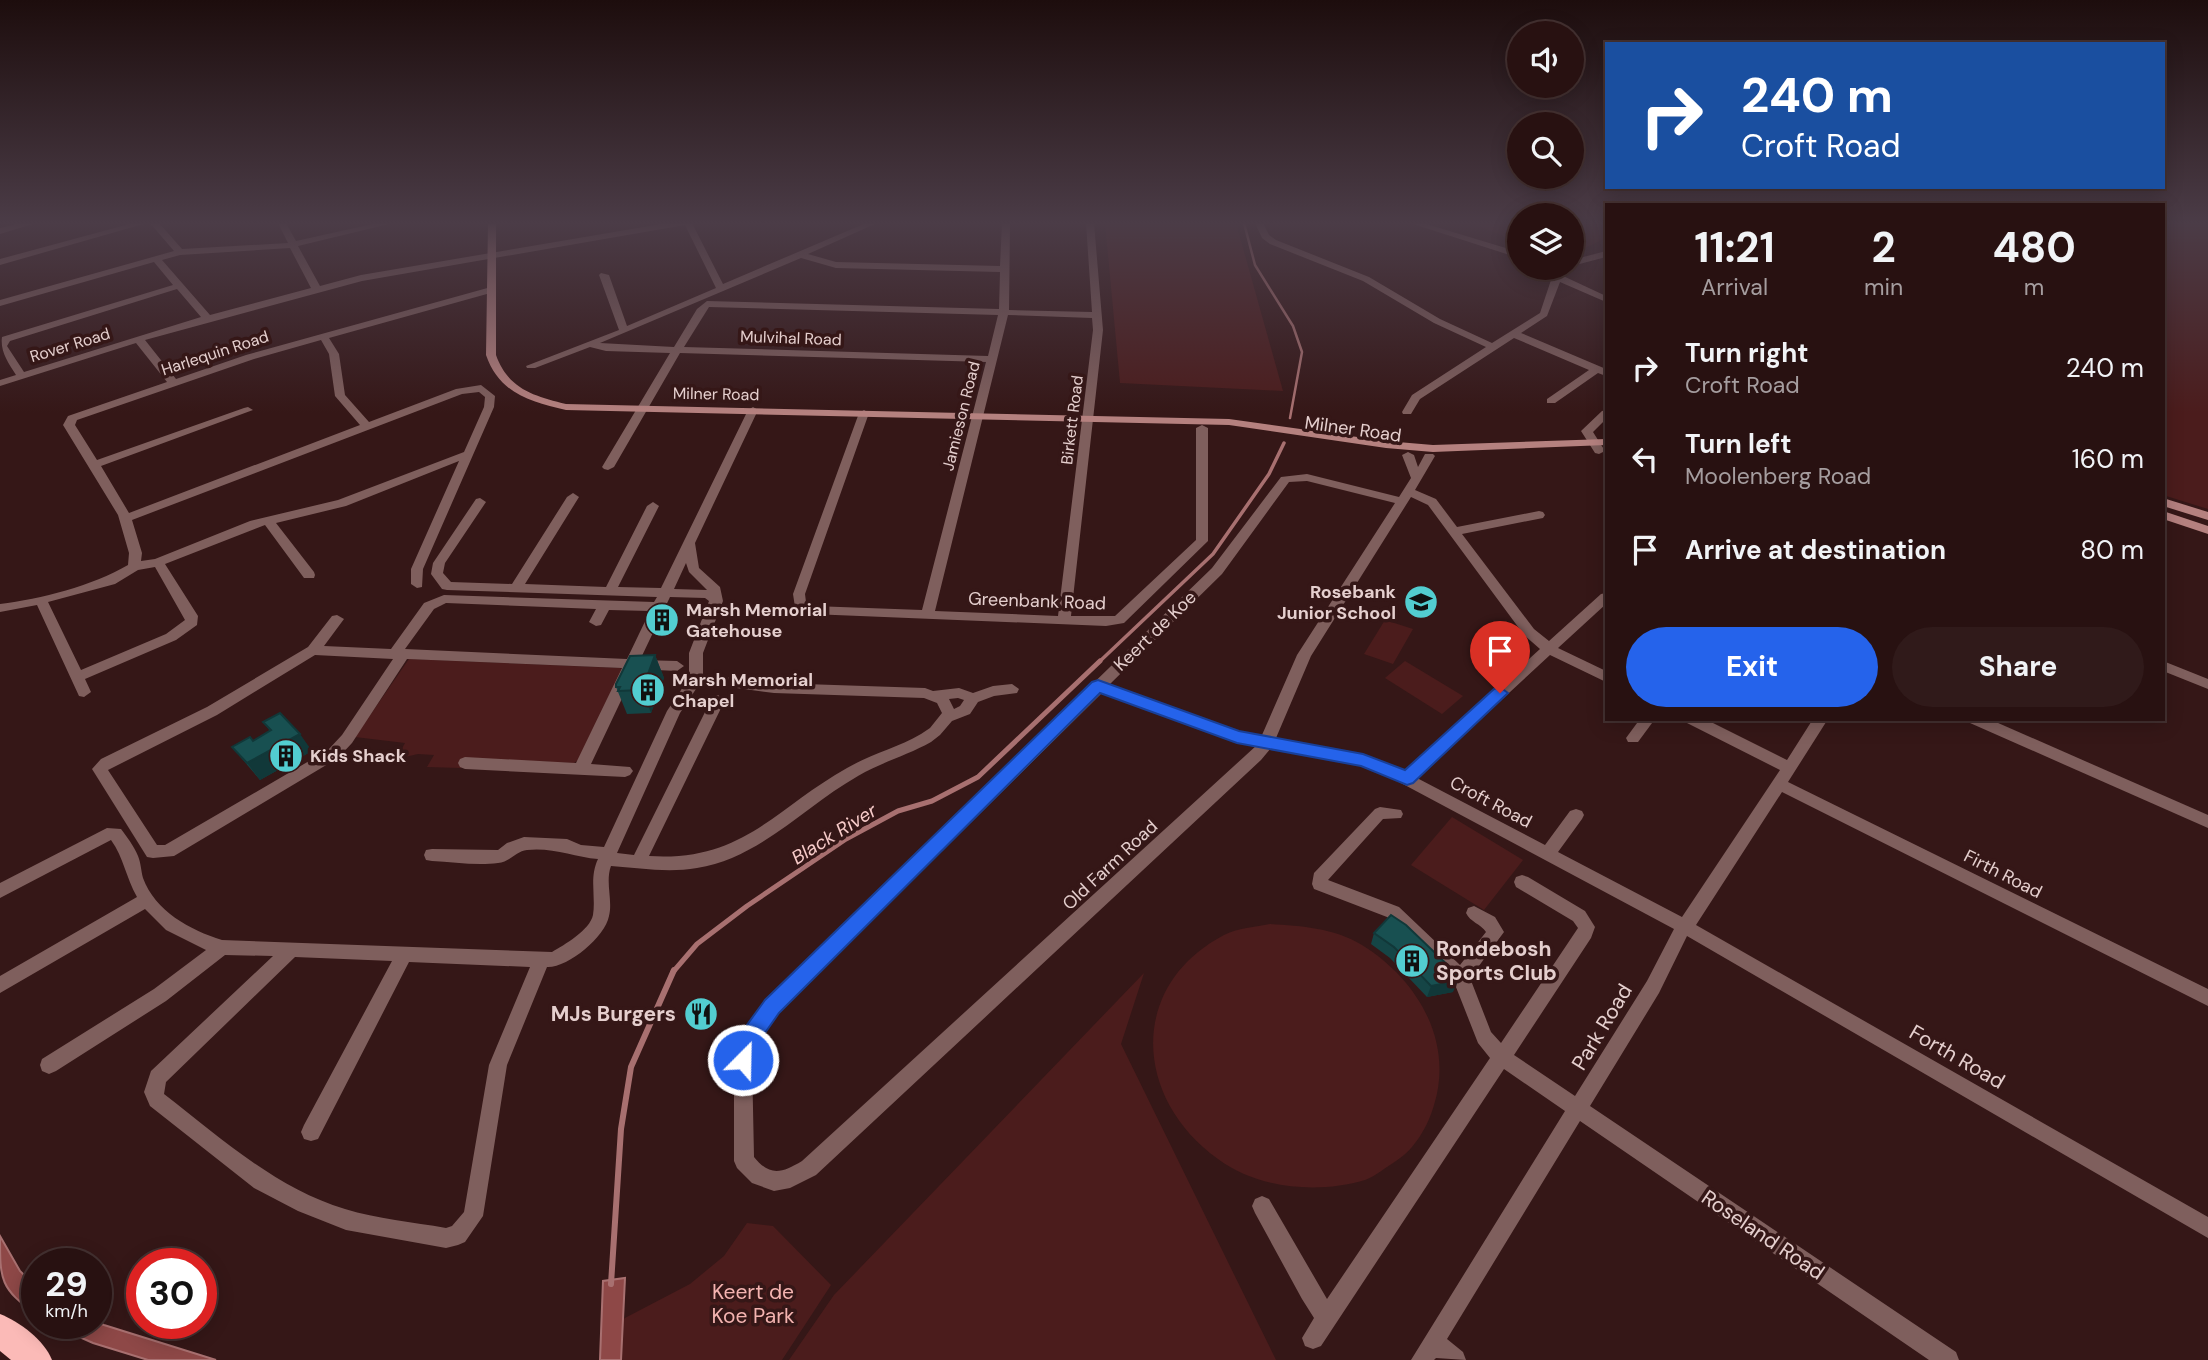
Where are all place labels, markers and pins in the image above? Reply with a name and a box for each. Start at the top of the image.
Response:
place label: Rosebank Junior School [1277,580,1397,625]
school or university icon: Rosebank Junior School [1402,583,1440,621]
place label: Marsh Memorial Gatehouse [686,598,827,643]
building icon: Marsh Memorial Gatehouse [643,601,681,639]
pin [1470,621,1530,693]
place label: Marsh Memorial Chapel [672,668,813,713]
building icon: Marsh Memorial Chapel [629,671,667,709]
building icon: Kids Shack [267,737,305,775]
place label: Kids Shack [310,744,407,768]
place label: Rondebosh Sports Club [1436,935,1557,987]
building icon: Rondebosh Sports Club [1393,942,1431,980]
restaurant icon: MJs Burgers [682,995,720,1033]
place label: MJs Burgers [551,1000,676,1028]

